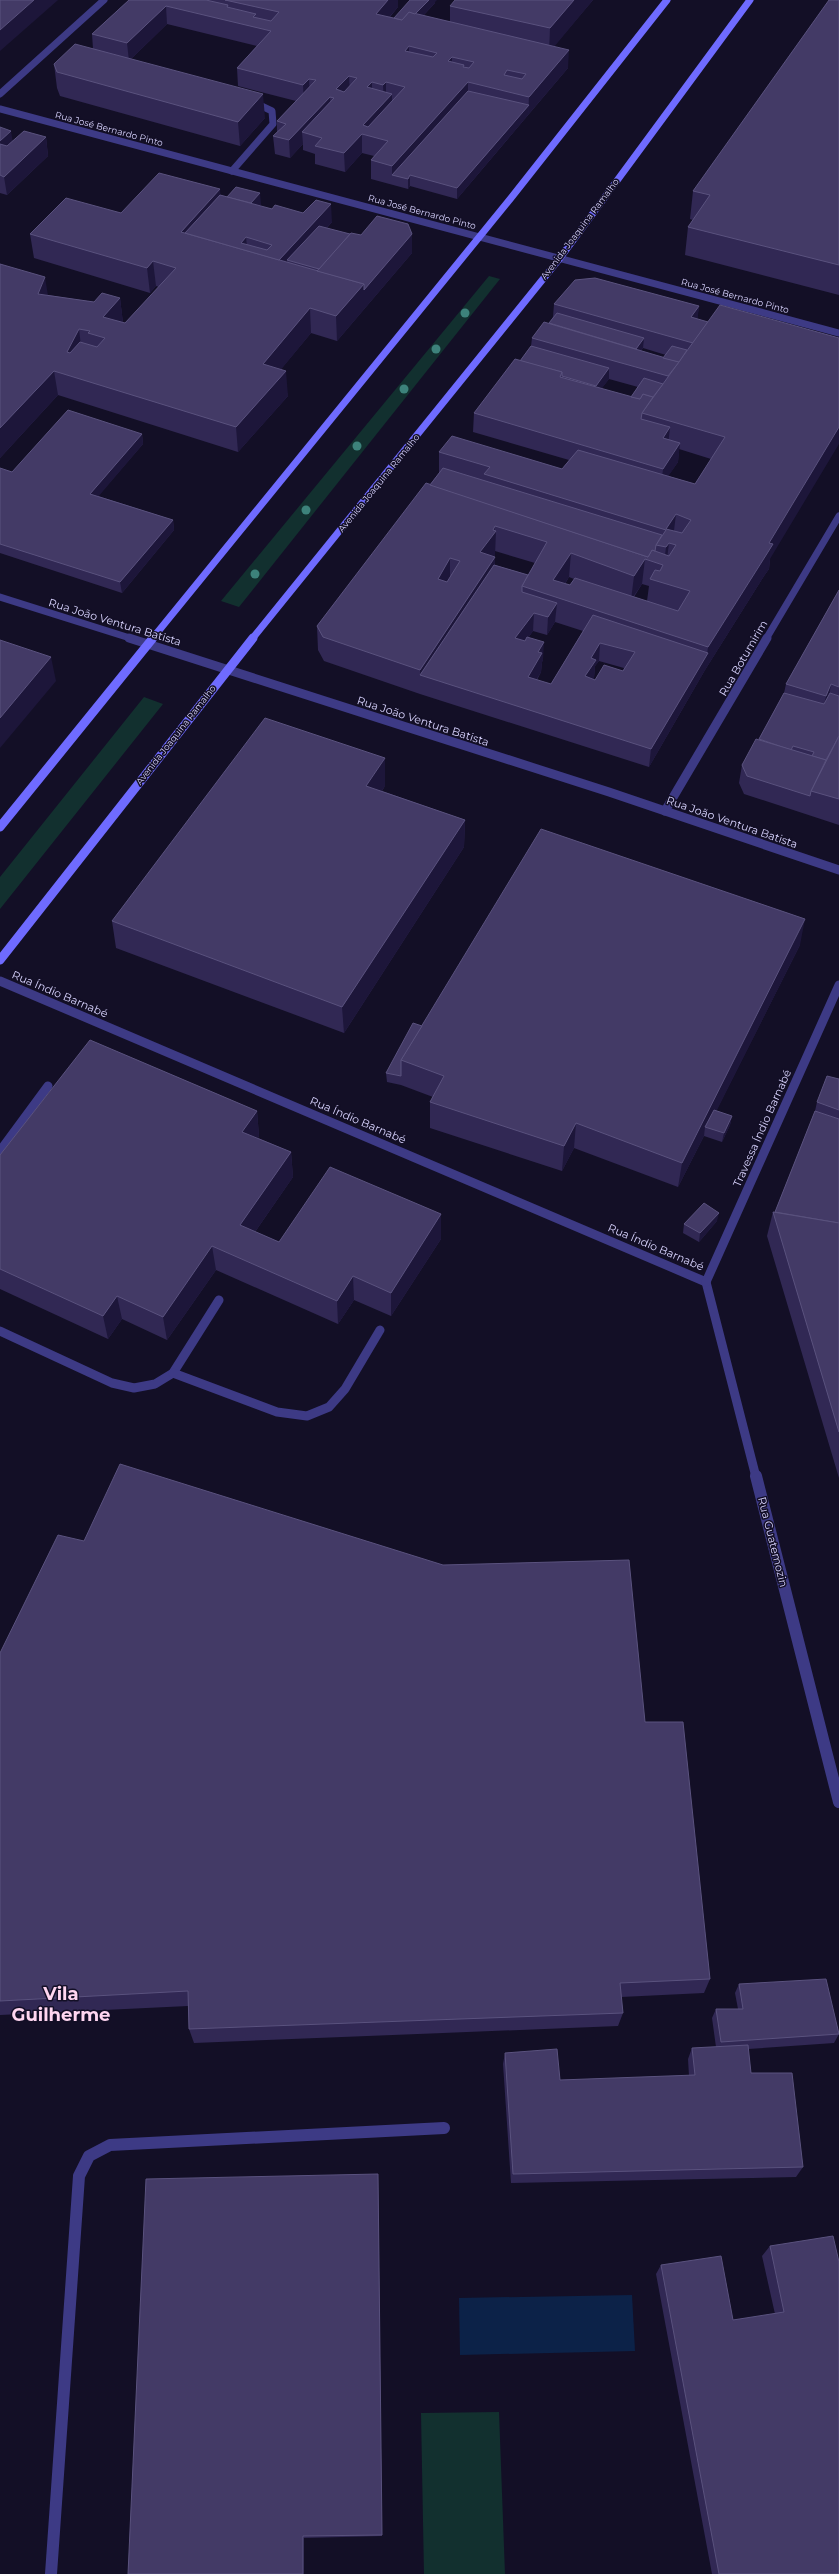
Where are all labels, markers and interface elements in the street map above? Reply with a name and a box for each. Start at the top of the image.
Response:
street label: Rua José Bernardo Pinto [54,109,165,148]
street label: Avenida Joaquina Ramalho [538,176,621,281]
street label: Rua José Bernardo Pinto [367,192,478,231]
street label: Rua José Bernardo Pinto [680,276,791,315]
street label: Avenida Joaquina Ramalho [336,431,422,534]
street label: Rua João Ventura Batista [47,595,183,649]
street label: Rua Botumirim [716,618,770,698]
street label: Avenida Joaquina Ramalho [133,682,218,787]
street label: Rua João Ventura Batista [355,693,491,749]
street label: Rua João Ventura Batista [664,793,800,851]
street label: Rua Índio Barnabé [10,967,110,1021]
street label: Travessa Índio Barnabé [730,1067,794,1189]
street label: Rua Índio Barnabé [308,1093,408,1147]
street label: Rua Índio Barnabé [606,1220,706,1274]
street label: Rua Guatemozin [755,1495,791,1589]
district label: Vila Guilherme [12,1983,110,2026]

